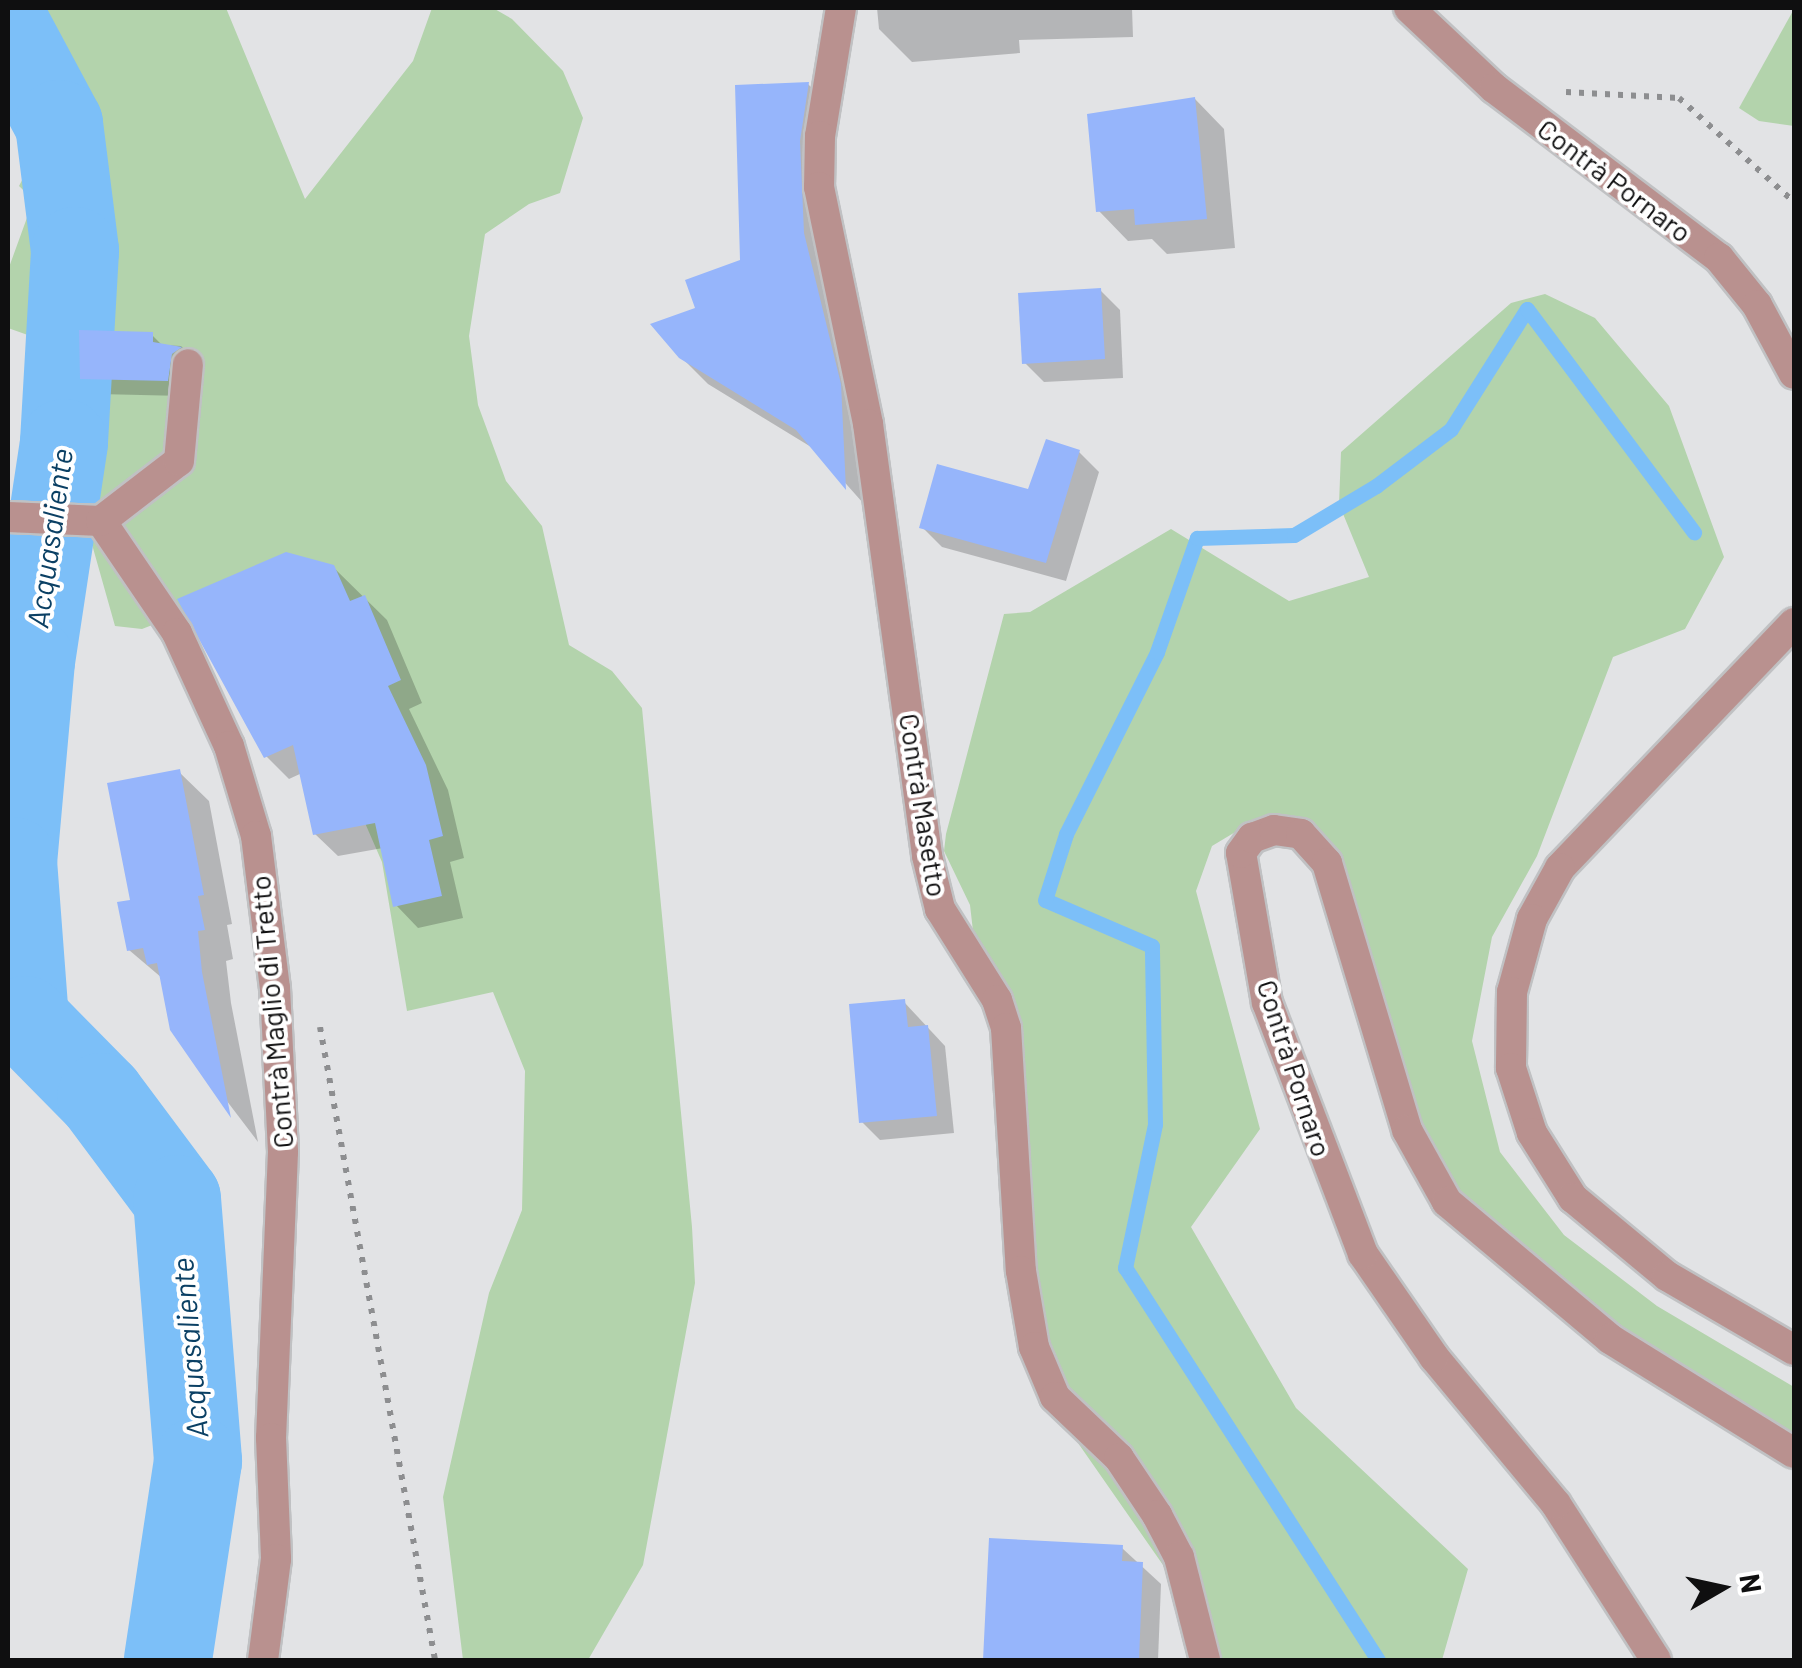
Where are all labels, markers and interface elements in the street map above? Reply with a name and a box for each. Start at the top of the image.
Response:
street label: Contrà Pornaro [1532,111,1698,249]
water label: Acquasaliente [19,446,79,630]
street label: Contrà Masetto [893,711,955,899]
street label: Contrà Maglio di Tretto [242,874,300,1150]
street label: Contrà Pornaro [1251,975,1339,1161]
water label: Acquasaliente [163,1256,215,1440]
north arrow [1672,1538,1772,1638]
text: N [1733,1571,1770,1595]

